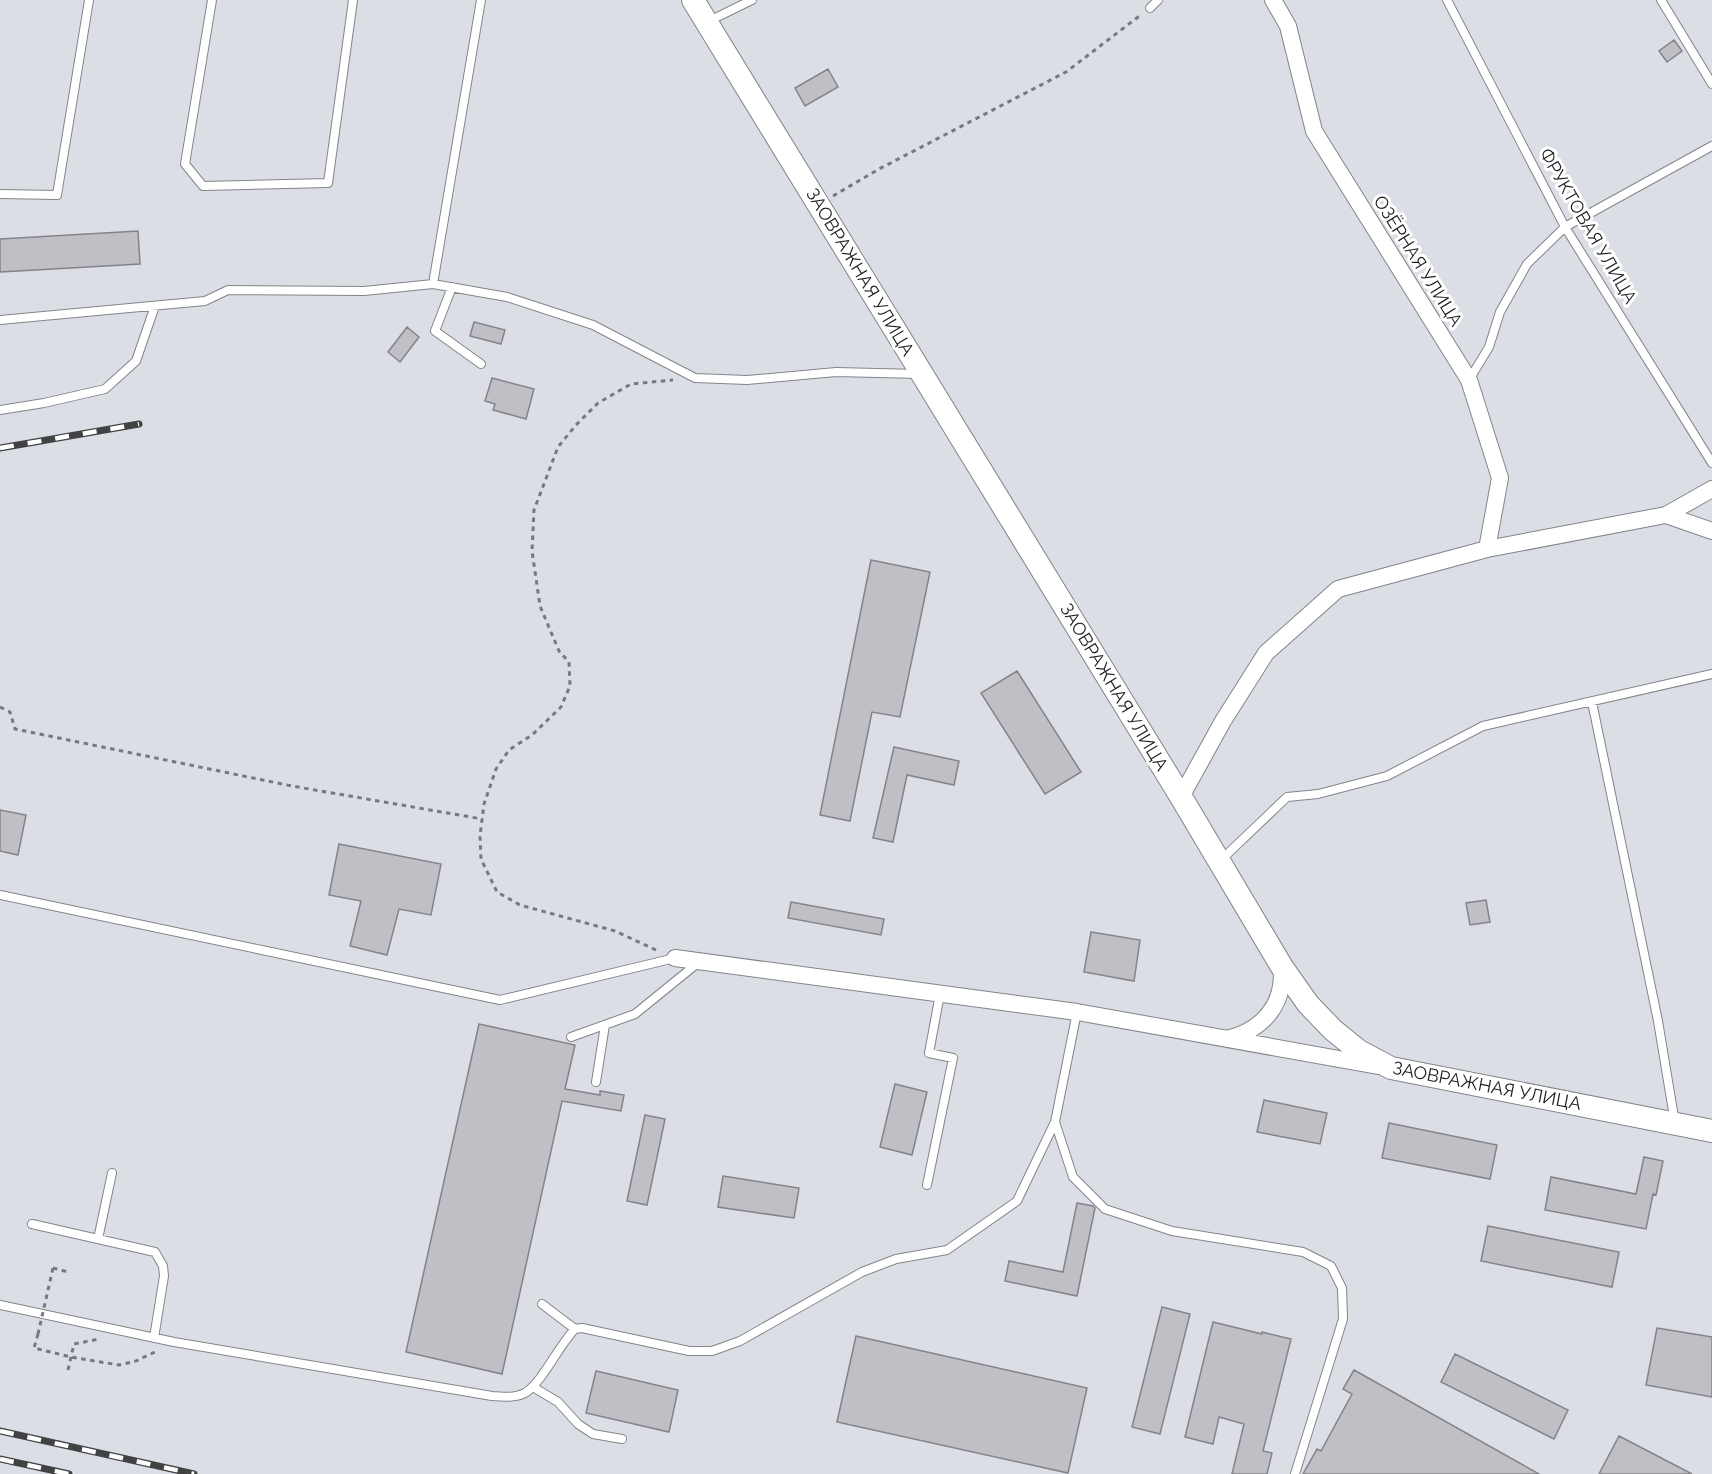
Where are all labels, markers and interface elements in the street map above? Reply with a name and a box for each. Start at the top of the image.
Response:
street label: ФРУКТОВАЯ УЛИЦА [1535,144,1641,307]
street label: ЗАОВРАЖНАЯ УЛИЦА [802,184,919,359]
street label: ОЗЁРНАЯ УЛИЦА [1370,191,1467,330]
street label: ЗАОВРАЖНАЯ УЛИЦА [1056,599,1173,774]
street label: ЗАОВРАЖНАЯ УЛИЦА [1391,1057,1583,1114]

